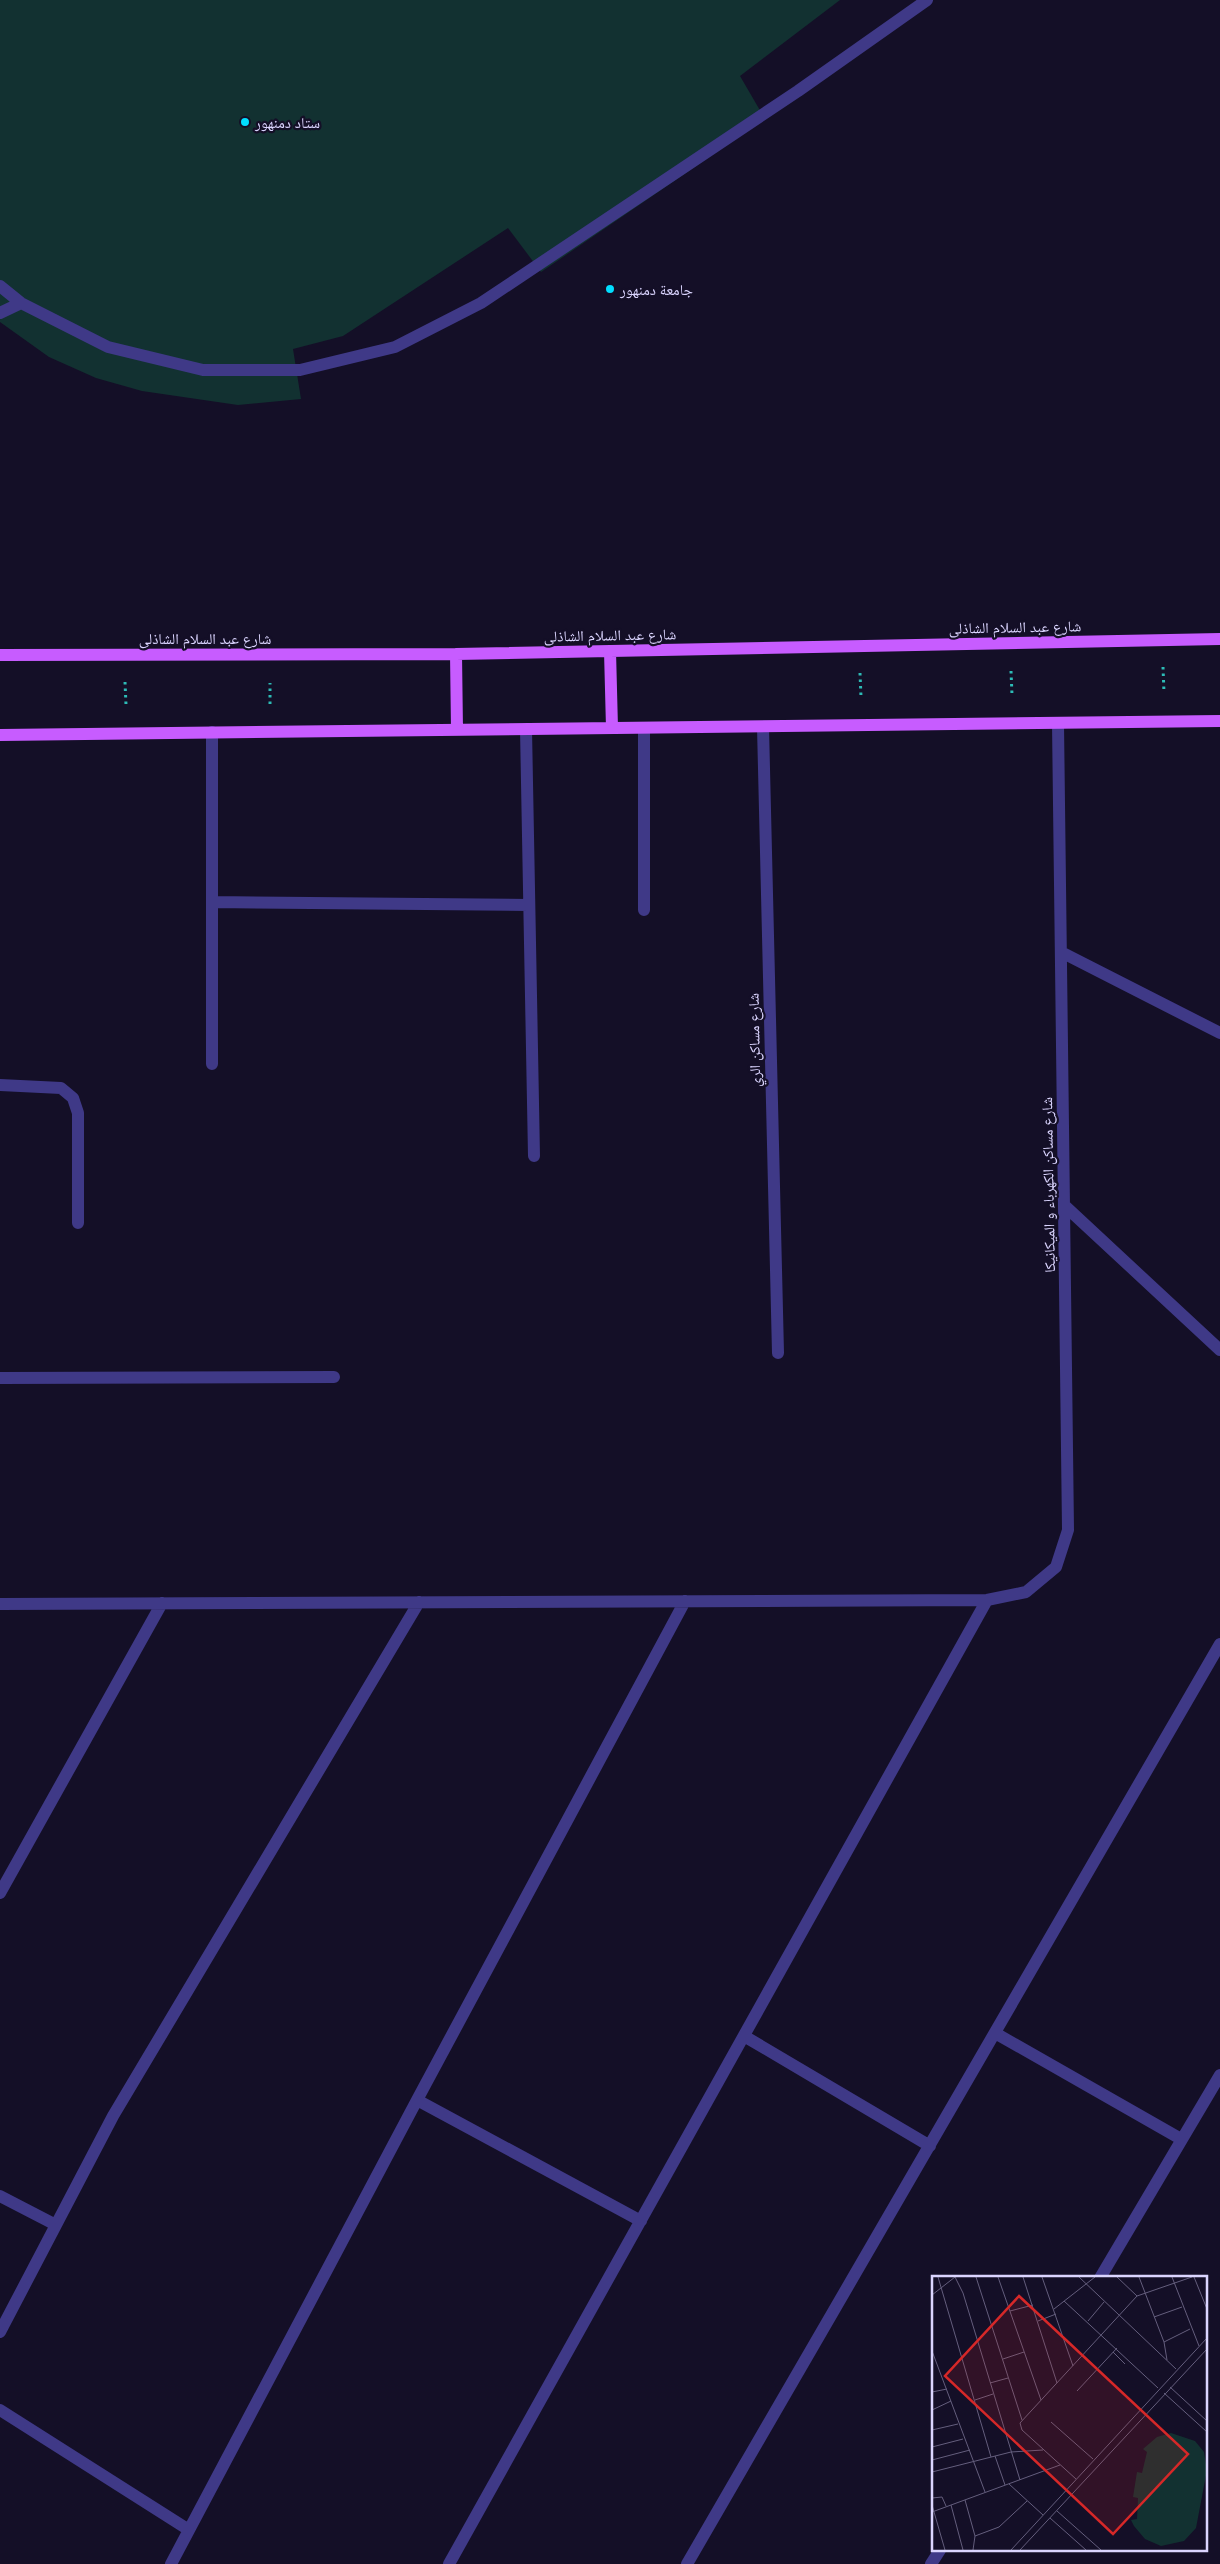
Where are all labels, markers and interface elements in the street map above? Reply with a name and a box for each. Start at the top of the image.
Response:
place label: ستاد دمنهور [254,113,320,132]
marker: ستاد دمنهور [239,116,251,128]
place label: جامعة دمنهور [619,280,693,299]
marker: جامعة دمنهور [604,283,616,295]
street label: شارع عبد السلام الشاذلى [948,616,1082,639]
street label: شارع عبد السلام الشاذلى [543,624,677,647]
street label: شارع عبد السلام الشاذلى [139,629,271,649]
street label: شارع مساكن الري [744,993,767,1087]
street label: شارع مساكن الكهرباء و الميكانيكا [1037,1097,1060,1273]
inset map [932,2276,1208,2552]

